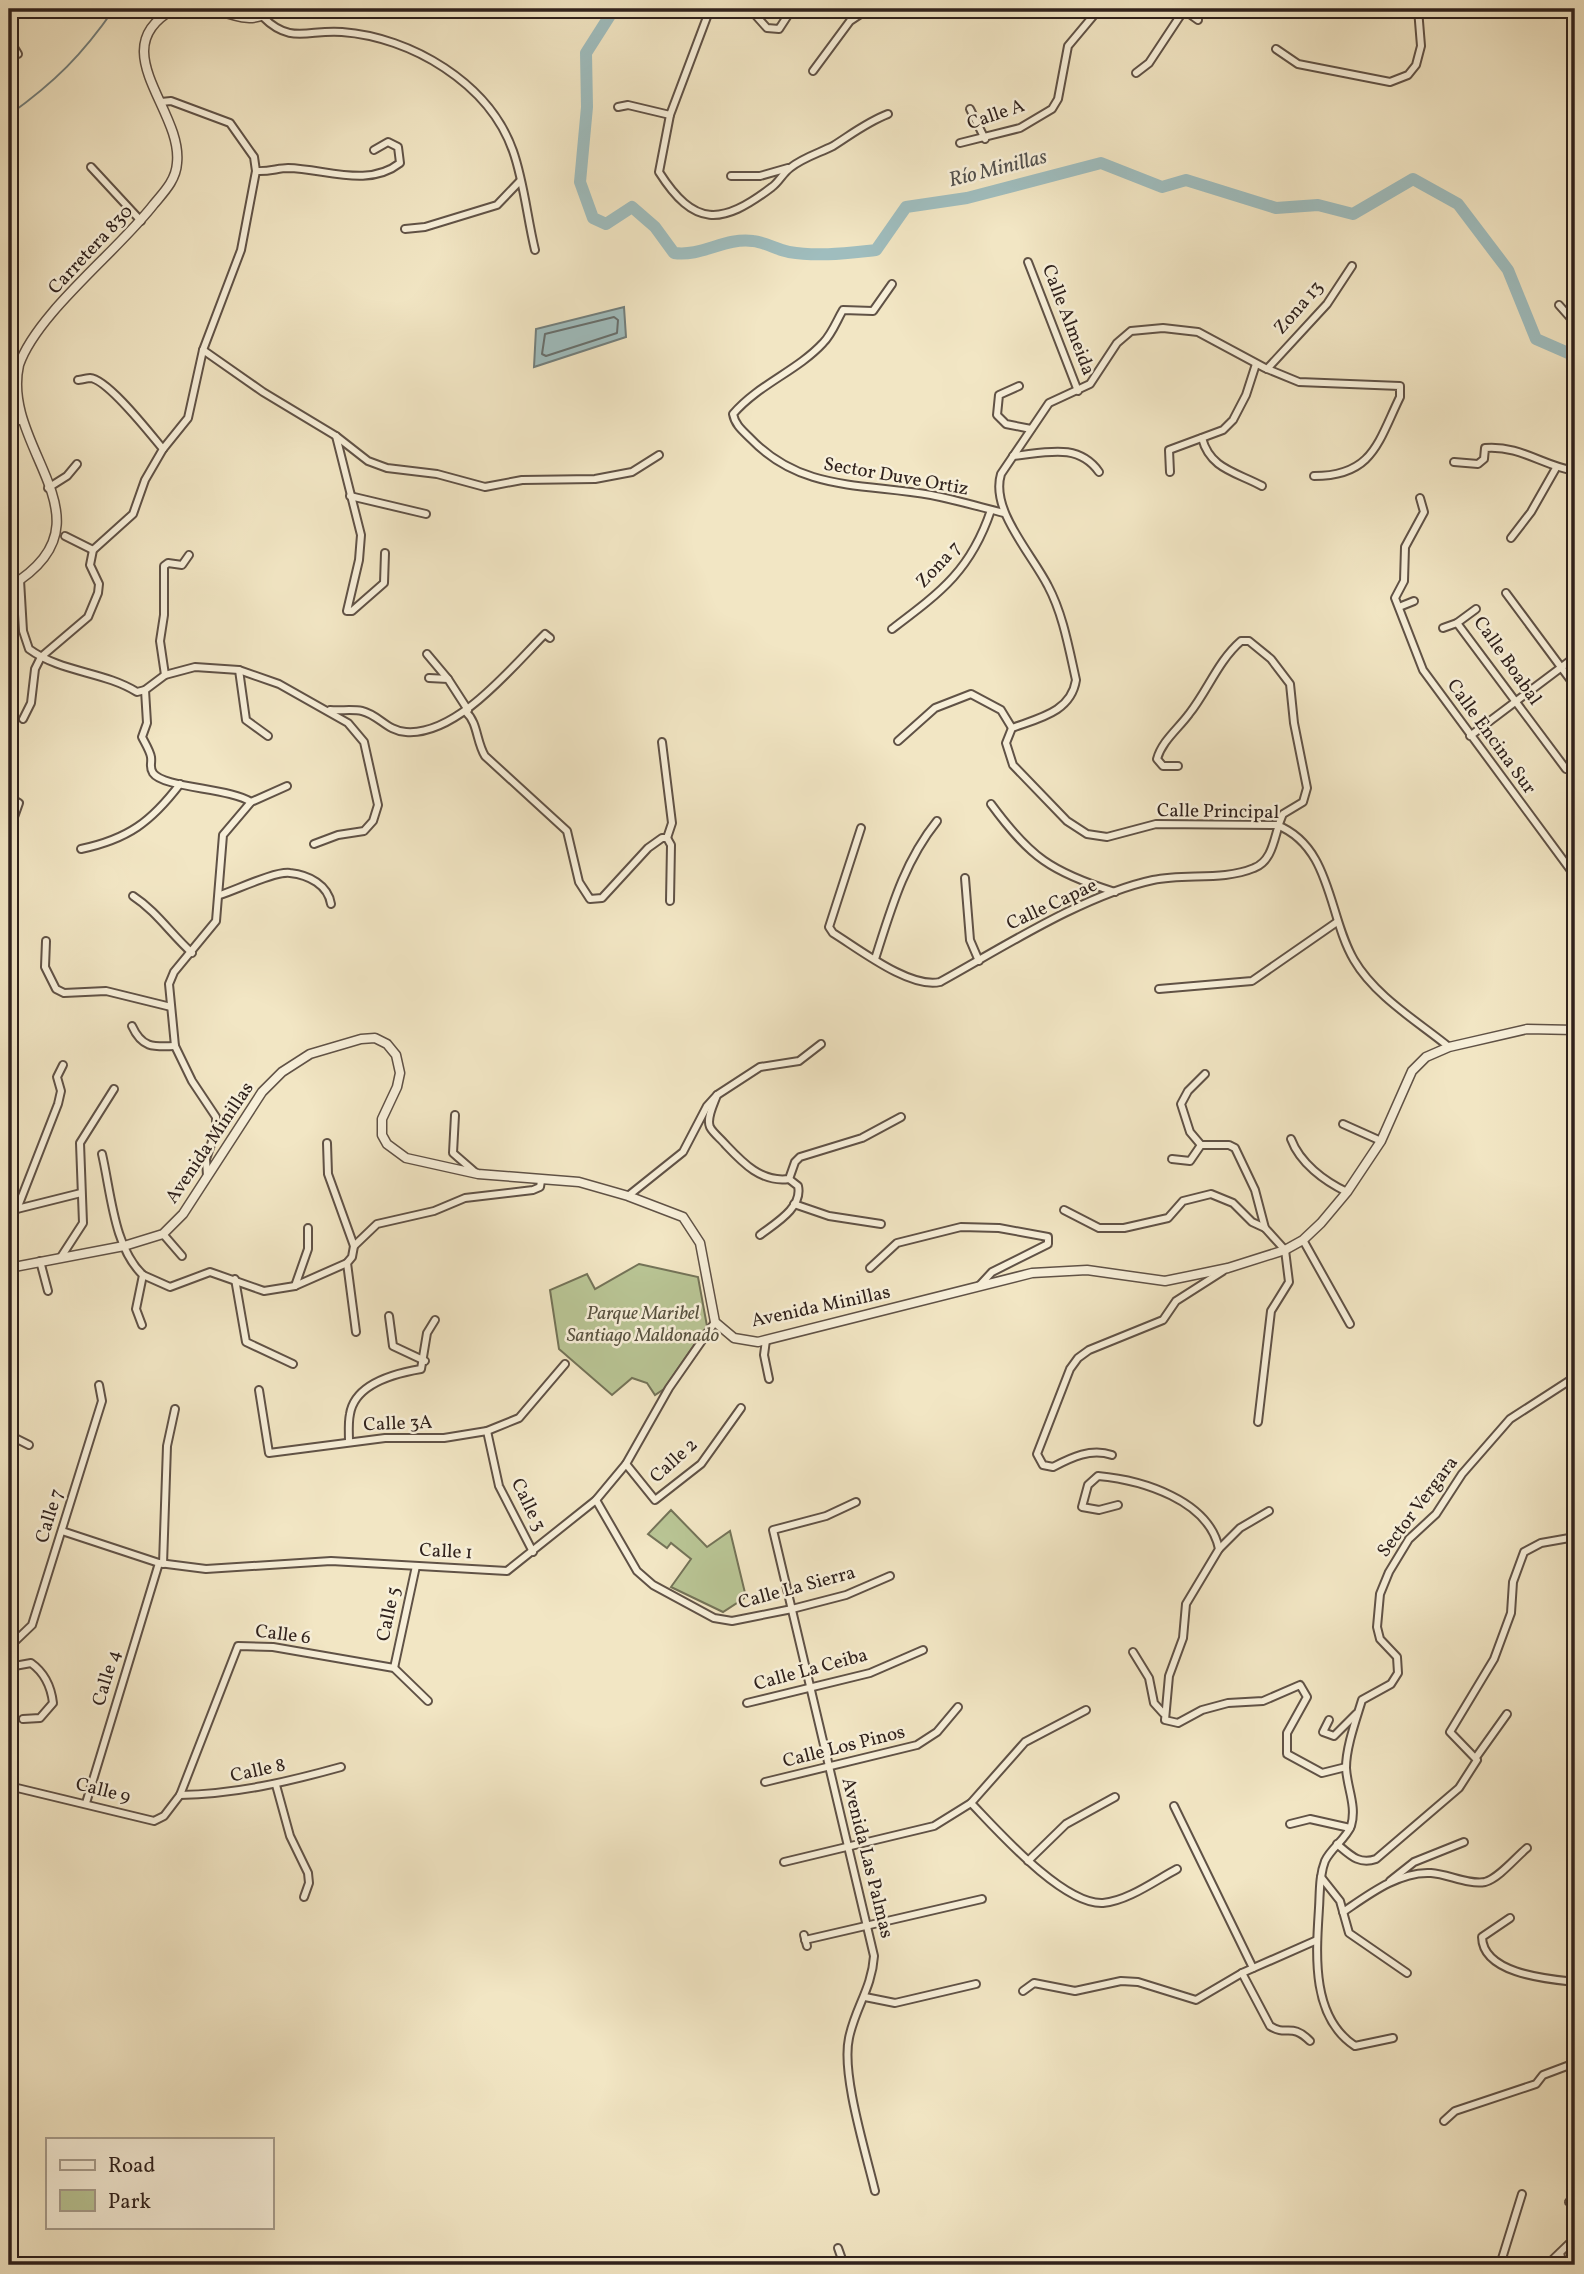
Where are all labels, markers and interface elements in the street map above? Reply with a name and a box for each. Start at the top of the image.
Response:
street label: Calle A [964,93,1028,137]
water label: Río Minillas [946,143,1051,195]
street label: Carretera 830 [43,199,139,301]
street label: Calle Almeida [1035,261,1101,379]
street label: Zona 13 [1268,275,1330,341]
street label: Sector Duve Ortiz [821,451,971,503]
street label: Zona 7 [910,536,968,594]
street label: Calle Boabal [1467,611,1547,711]
street label: Calle Encina Sur [1440,674,1542,800]
street label: Calle Principal [1157,798,1280,826]
street label: Calle Capae [1002,873,1102,937]
street label: Avenida Minillas [160,1077,260,1209]
street label: Avenida Minillas [749,1280,893,1334]
park label: Parque Maribel Santiago Maldonado [567,1301,720,1349]
street label: Calle 3A [363,1410,433,1438]
street label: Calle 2 [644,1433,704,1489]
street label: Sector Vergara [1371,1451,1465,1563]
street label: Calle 3 [504,1474,552,1536]
street label: Calle 7 [29,1486,71,1546]
street label: Calle 1 [419,1538,473,1566]
street label: Calle La Sierra [735,1560,859,1616]
street label: Calle 5 [371,1584,407,1644]
street label: Calle 6 [254,1619,312,1651]
street label: Calle La Ceiba [751,1642,871,1698]
street label: Calle 4 [86,1647,128,1709]
street label: Calle Los Pinos [780,1719,908,1775]
street label: Calle 8 [228,1752,288,1790]
street label: Calle 9 [73,1772,133,1810]
street label: Avenida Las Palmas [834,1775,900,1941]
legend [46,2138,273,2228]
text: Road [108,2152,155,2181]
text: Park [108,2188,151,2217]

